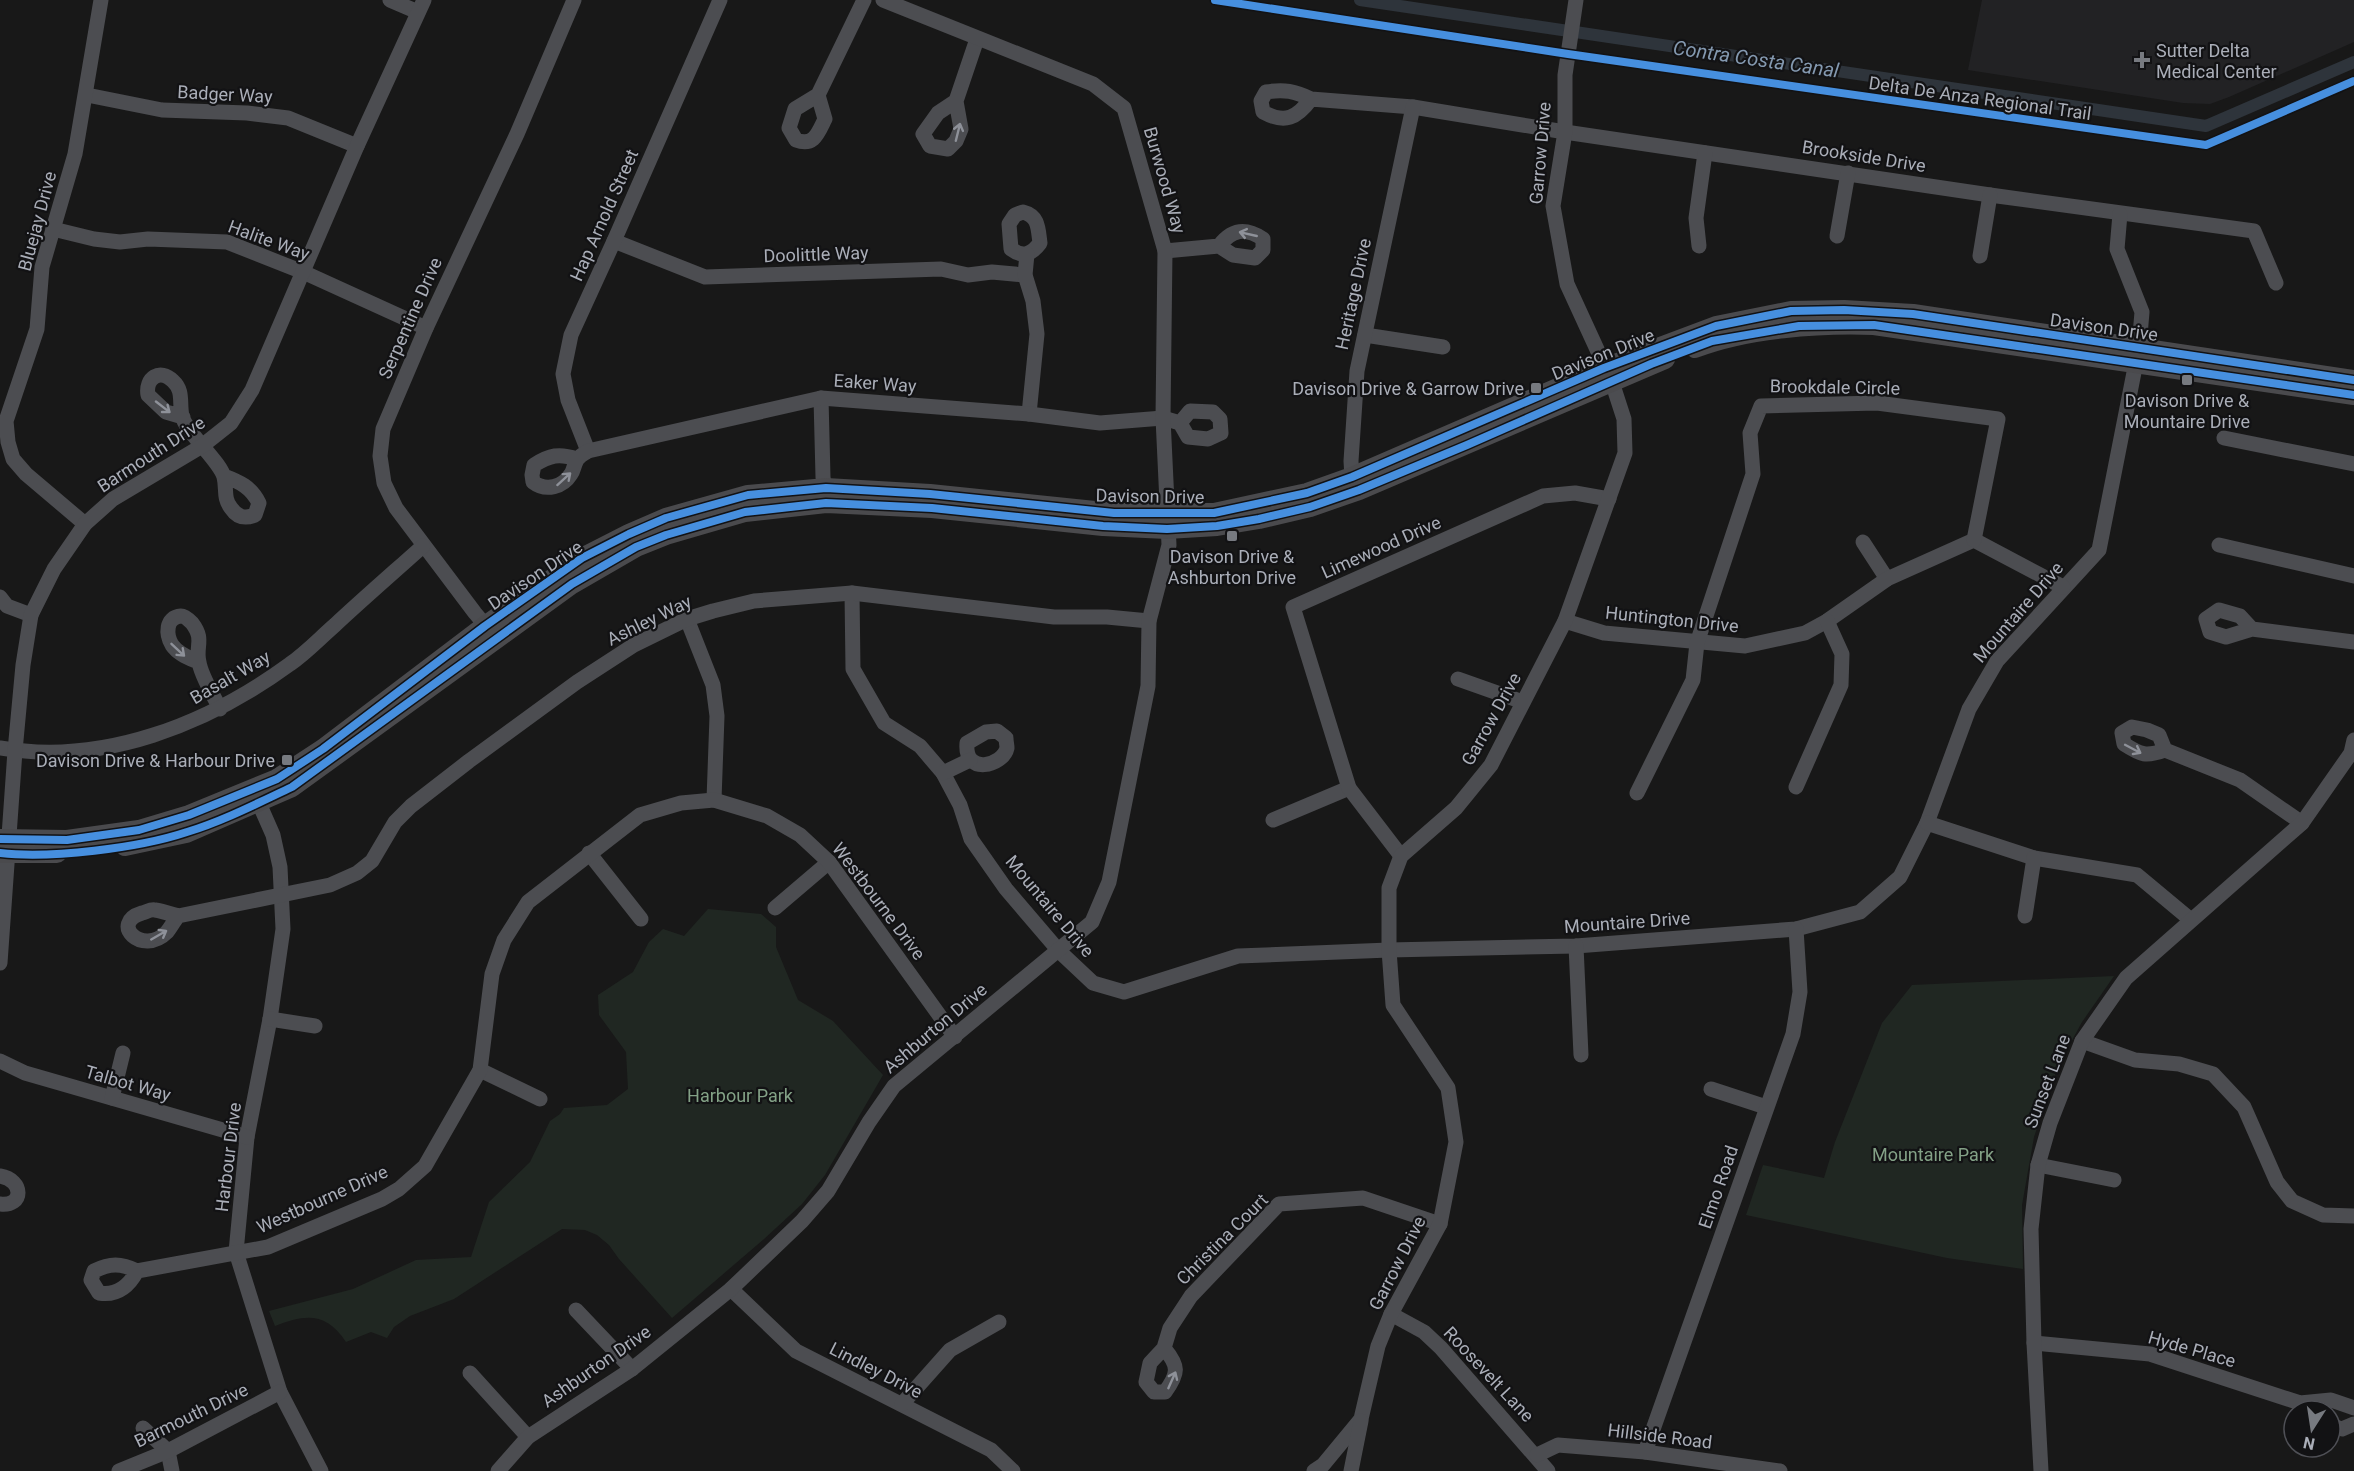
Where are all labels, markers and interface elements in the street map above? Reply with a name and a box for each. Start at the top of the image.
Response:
water label: Contra Costa Canal [1672,35,1841,83]
place label: Sutter Delta Medical Center [2156,40,2277,82]
marker: Sutter Delta Medical Center [2133,51,2151,69]
street label: Delta De Anza Regional Trail [1867,72,2093,124]
street label: Badger Way [177,81,274,107]
street label: Garrow Drive [1525,101,1555,205]
one-way arrow [953,122,964,142]
street label: Burwood Way [1140,124,1190,236]
street label: Brookside Drive [1801,136,1927,176]
street label: Hap Arnold Street [566,146,642,284]
street label: Bluejay Drive [14,169,60,273]
street label: Halite Way [225,216,313,265]
one-way arrow [1239,227,1258,239]
street label: Heritage Drive [1331,236,1375,352]
street label: Doolittle Way [763,242,869,266]
street label: Serpentine Drive [374,254,446,382]
street label: Davison Drive [2049,309,2159,345]
street label: Davison Drive [1549,324,1657,384]
street label: Eaker Way [833,370,918,396]
marker: Davison Drive & Mountaire Drive [2180,373,2194,387]
street label: Brookdale Circle [1770,375,1900,399]
place label: Davison Drive & Garrow Drive [1292,378,1524,399]
marker: Davison Drive & Garrow Drive [1529,381,1543,395]
place label: Davison Drive & Mountaire Drive [2124,390,2250,432]
one-way arrow [155,401,171,414]
street label: Barmouth Drive [93,411,209,497]
one-way arrow [556,472,572,486]
street label: Davison Drive [1095,485,1205,507]
street label: Limewood Drive [1318,511,1444,583]
marker: Davison Drive & Ashburton Drive [1225,529,1239,543]
street label: Davison Drive [484,536,586,614]
place label: Davison Drive & Ashburton Drive [1168,546,1296,588]
street label: Mountaire Drive [1969,557,2067,667]
street label: Ashley Way [603,590,695,650]
street label: Huntington Drive [1604,602,1740,636]
one-way arrow [171,643,186,657]
street label: Basalt Way [186,646,274,708]
street label: Garrow Drive [1457,669,1525,769]
one-way arrow [2124,743,2141,755]
place label: Davison Drive & Harbour Drive [36,750,275,771]
marker: Davison Drive & Harbour Drive [280,753,294,767]
street label: Westbourne Drive [828,838,930,964]
street label: Mountaire Drive [1001,851,1099,961]
street label: Mountaire Drive [1563,907,1691,937]
one-way arrow [151,929,168,941]
street label: Ashburton Drive [879,979,991,1077]
street label: Sunset Lane [2020,1031,2074,1131]
street label: Talbot Way [83,1061,174,1105]
park label: Harbour Park [687,1085,794,1106]
street label: Harbour Drive [211,1101,245,1213]
street label: Elmo Road [1694,1143,1742,1231]
park label: Mountaire Park [1872,1144,1995,1165]
street label: Westbourne Drive [253,1161,391,1237]
street label: Christina Court [1172,1189,1272,1289]
street label: Garrow Drive [1364,1212,1430,1314]
street label: Ashburton Drive [537,1321,655,1411]
street label: Roosevelt Lane [1440,1322,1538,1426]
street label: Hyde Place [2146,1327,2238,1371]
street label: Lindley Drive [826,1338,926,1402]
one-way arrow [1167,1371,1178,1389]
street label: Barmouth Drive [131,1378,251,1452]
north arrow [2282,1399,2342,1459]
street label: Hillside Road [1607,1419,1713,1453]
text: N [2301,1433,2316,1454]

